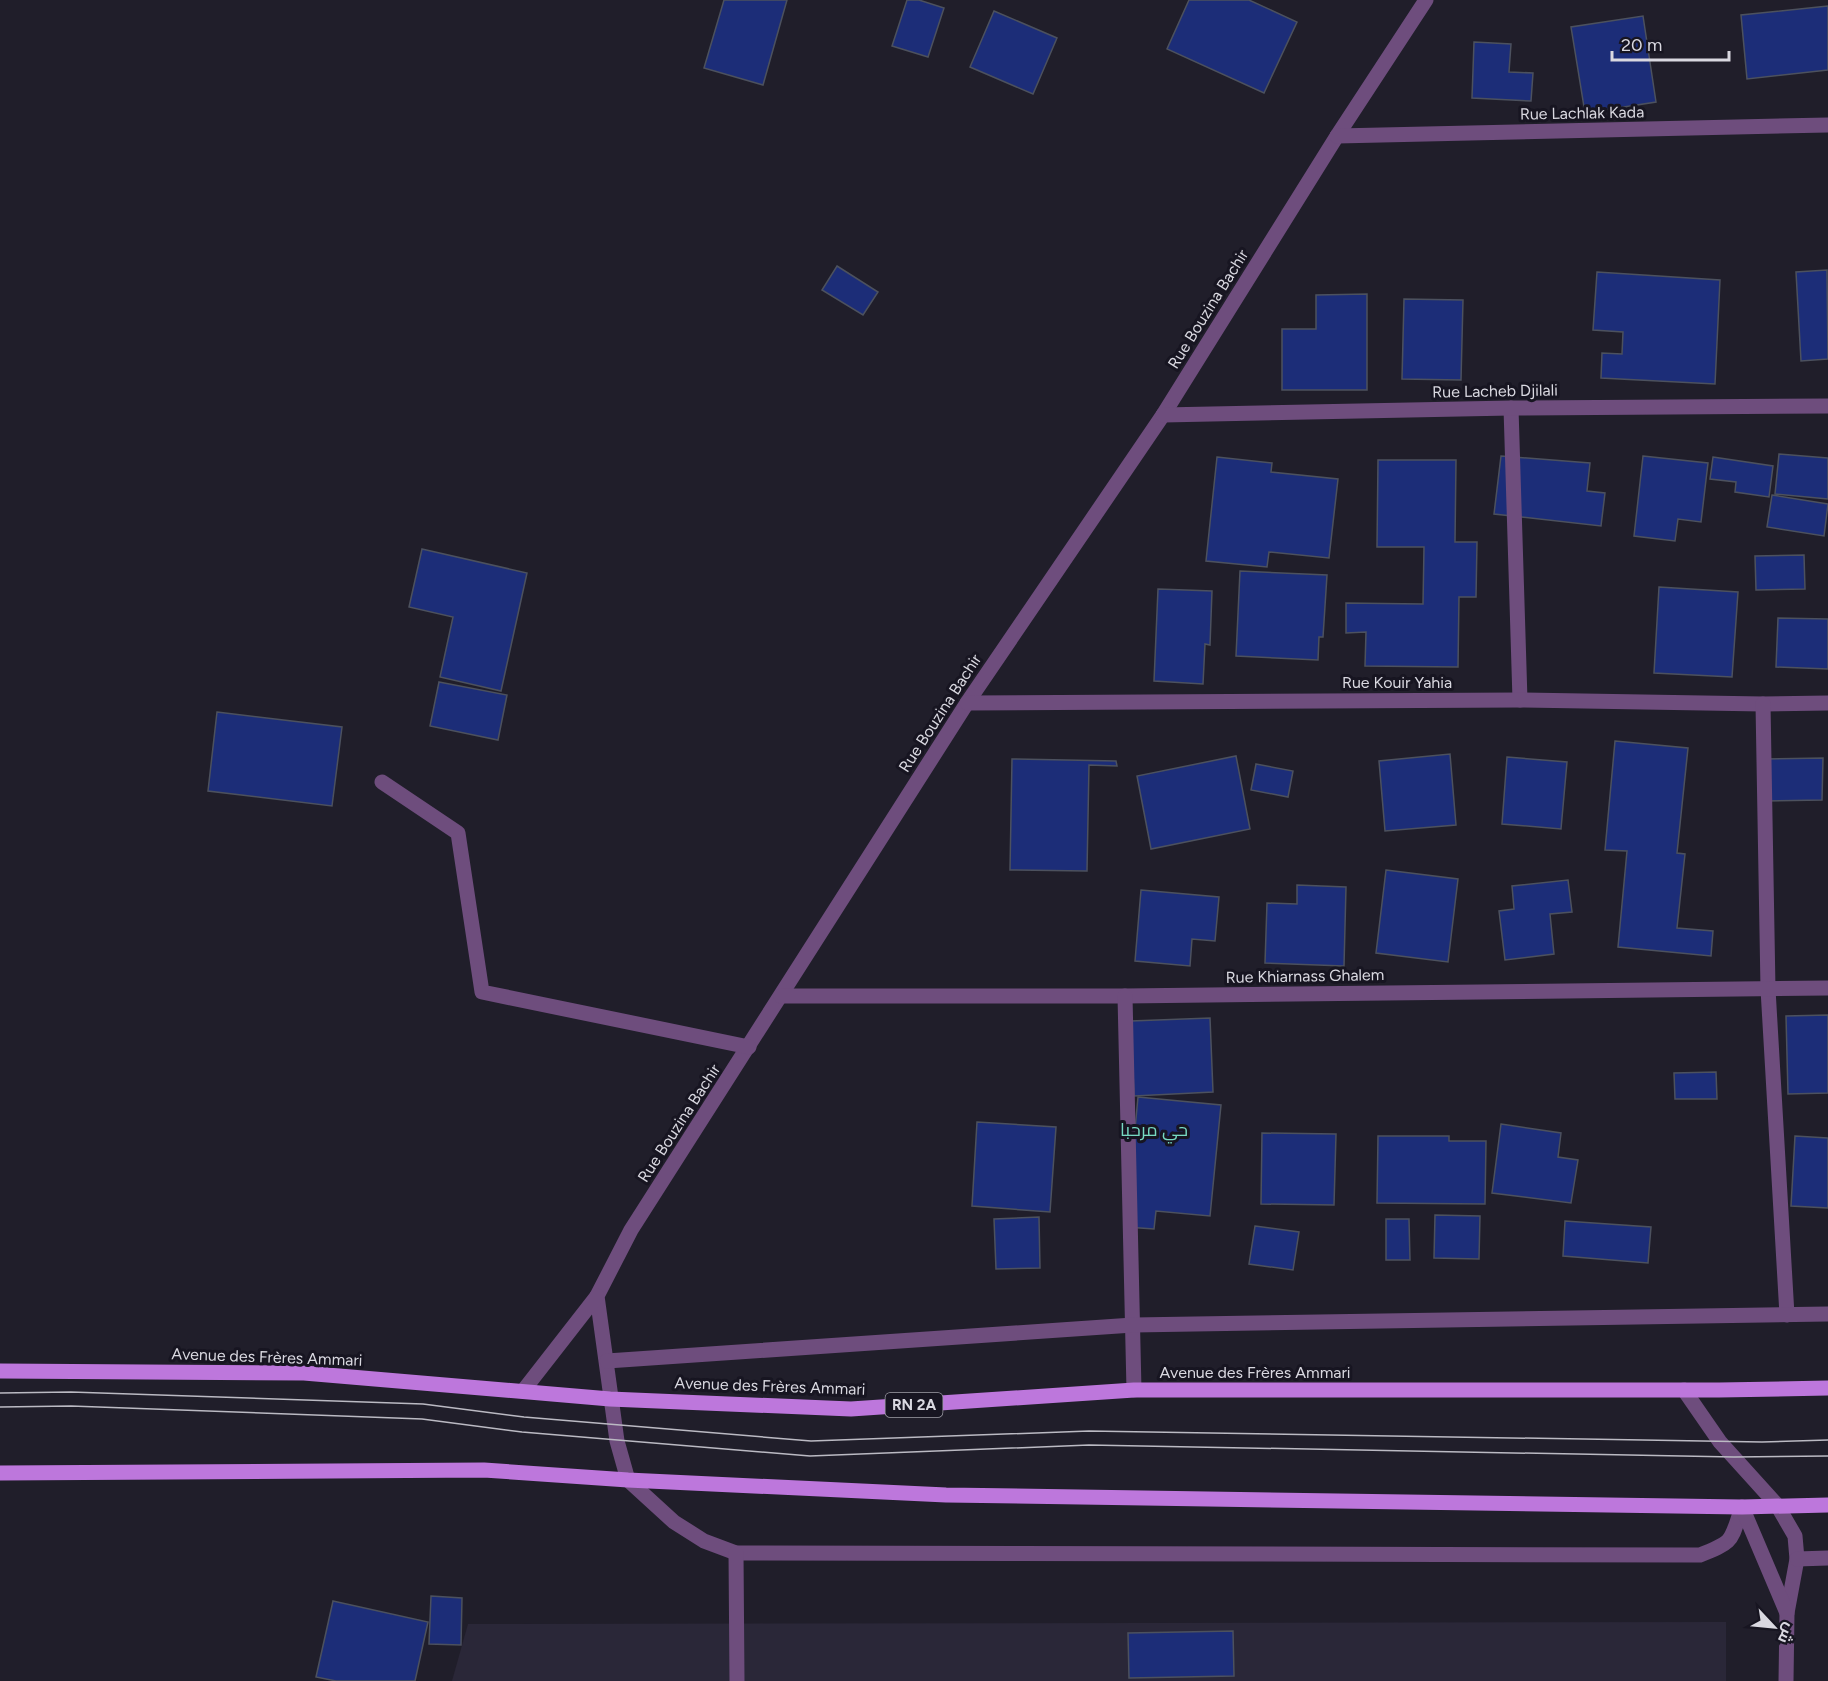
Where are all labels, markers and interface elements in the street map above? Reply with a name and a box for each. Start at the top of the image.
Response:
scale bar [1612,24,1729,62]
text: 20 m [1621,34,1662,56]
street label: Rue Lachlak Kada [1520,102,1644,124]
street label: Rue Bouzina Bachir [1164,245,1253,372]
street label: Rue Lacheb Djilali [1432,380,1558,402]
street label: Rue Bouzina Bachir [895,650,986,776]
street label: Rue Kouir Yahia [1342,673,1452,692]
street label: Rue Khiarnass Ghalem [1226,965,1384,987]
street label: Rue Bouzina Bachir [634,1060,725,1186]
district label: حي مرحبا [1120,1119,1188,1144]
street label: Avenue des Frères Ammari [171,1344,363,1370]
street label: Avenue des Frères Ammari [1159,1363,1351,1382]
street label: Avenue des Frères Ammari [674,1373,866,1399]
road number: RN 2A [886,1393,942,1417]
north arrow [1744,1597,1804,1657]
text: ش [1774,1620,1800,1647]

